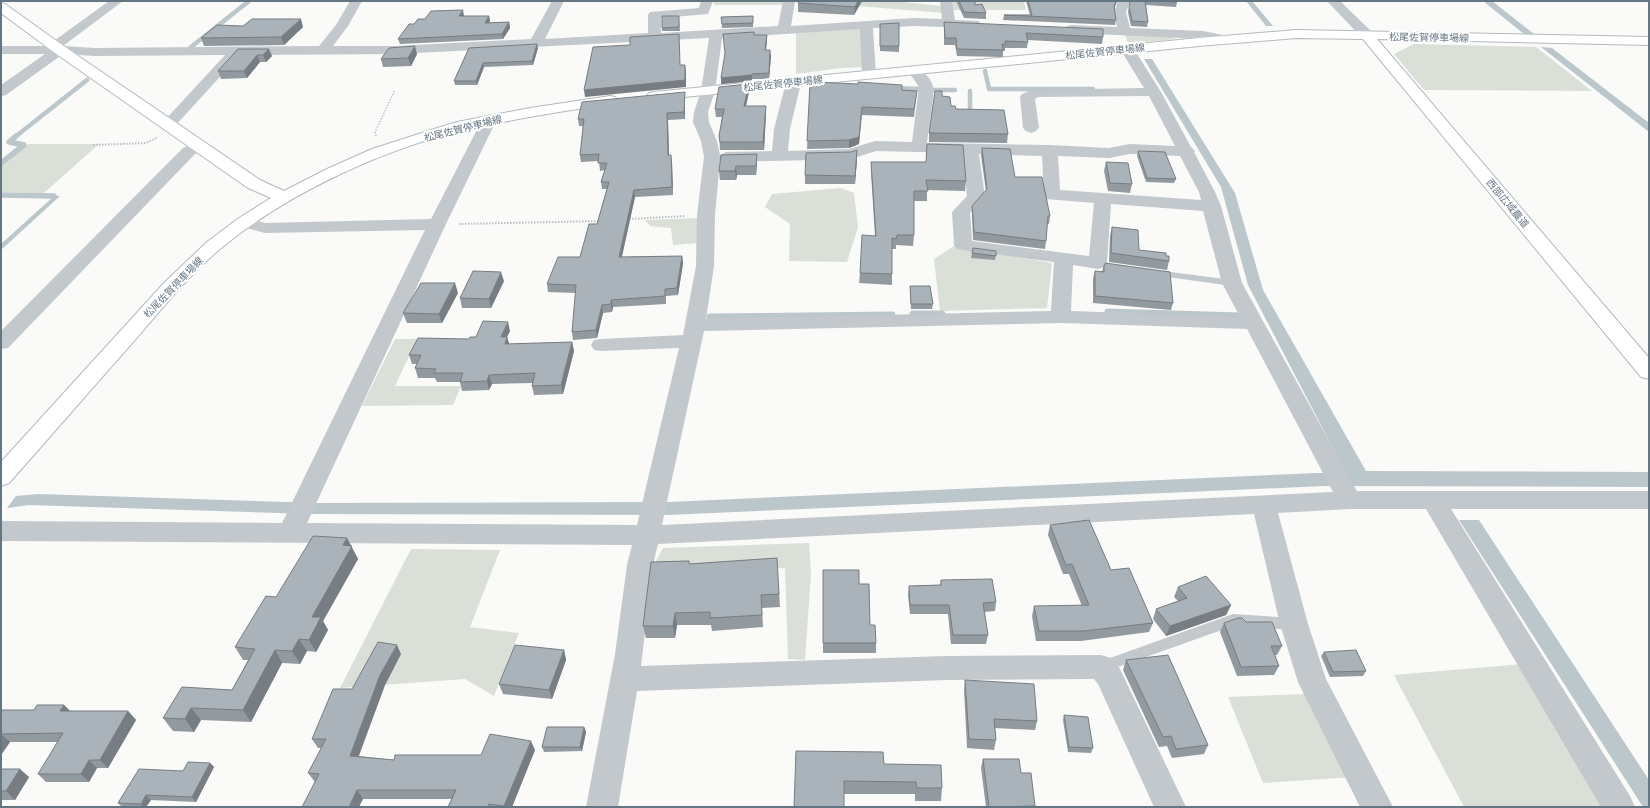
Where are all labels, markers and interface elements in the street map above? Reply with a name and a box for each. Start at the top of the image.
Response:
street label: 松尾佐賀停車場線 [1389,31,1469,44]
street label: 松尾佐賀停車場線 [1065,42,1145,61]
street label: 松尾佐賀停車場線 [743,74,823,93]
street label: 松尾佐賀停車場線 [423,113,503,143]
street label: 西部広域農道 [1484,177,1531,230]
street label: 松尾佐賀停車場線 [142,255,205,320]

